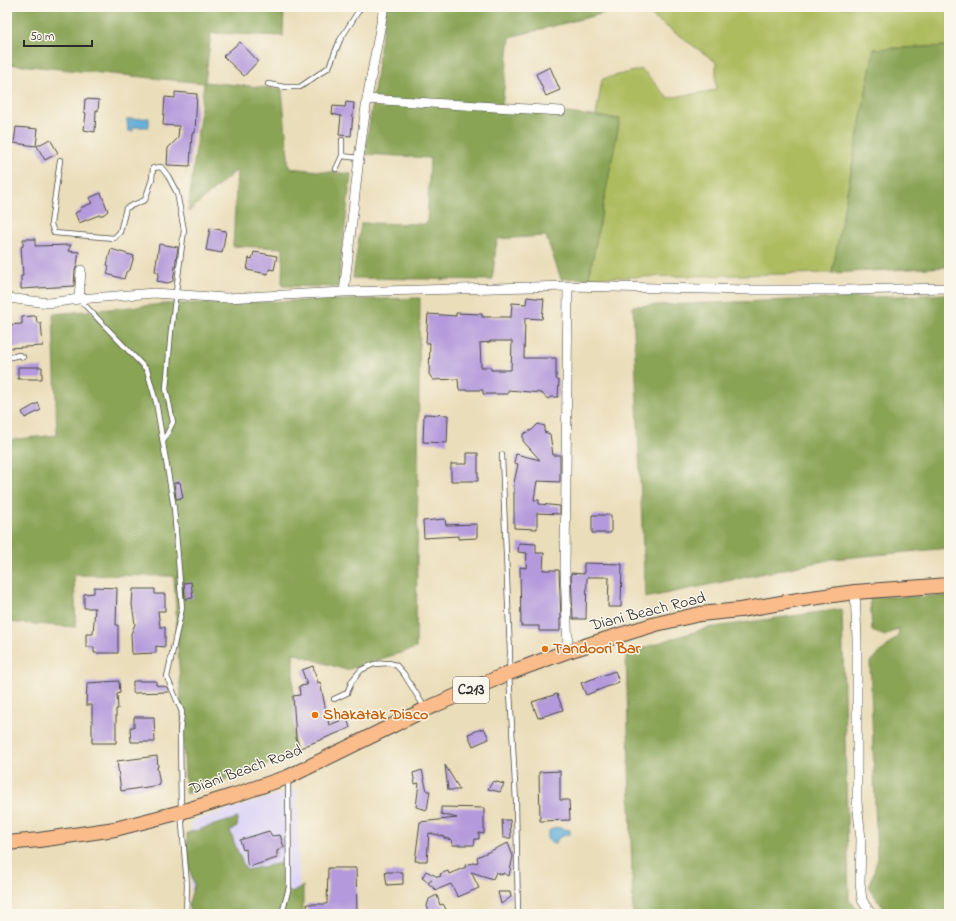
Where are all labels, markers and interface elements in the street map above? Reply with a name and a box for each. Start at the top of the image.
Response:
scale bar [24,22,92,48]
text: 50 m [30,28,54,46]
street label: Diani Beach Road [587,586,708,638]
place label: Tandoori Bar [553,637,642,661]
marker: Tandoori Bar [540,644,550,654]
road number: C213 [453,677,489,703]
place label: Shakatak Disco [323,703,428,727]
marker: Shakatak Disco [310,710,320,720]
street label: Diani Beach Road [185,739,306,802]

